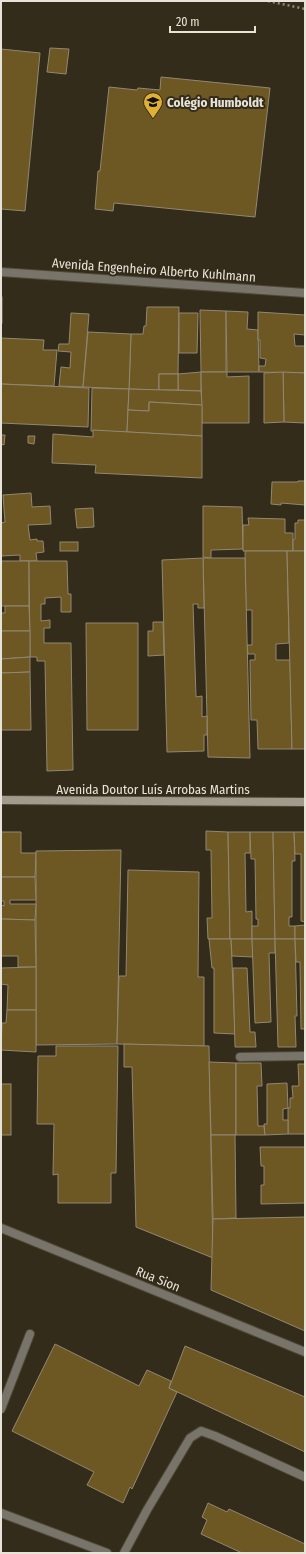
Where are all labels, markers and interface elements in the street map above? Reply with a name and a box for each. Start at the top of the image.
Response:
scale bar [170,8,255,34]
text: 20 m [176,15,200,29]
school or university icon: Colégio Humboldt [142,91,164,119]
place label: Colégio Humboldt [167,95,264,110]
street label: Avenida Engenheiro Alberto Kuhlmann [52,255,256,285]
street label: Avenida Doutor Luís Arrobas Martins [56,782,250,797]
street label: Rua Sion [134,1263,182,1295]

